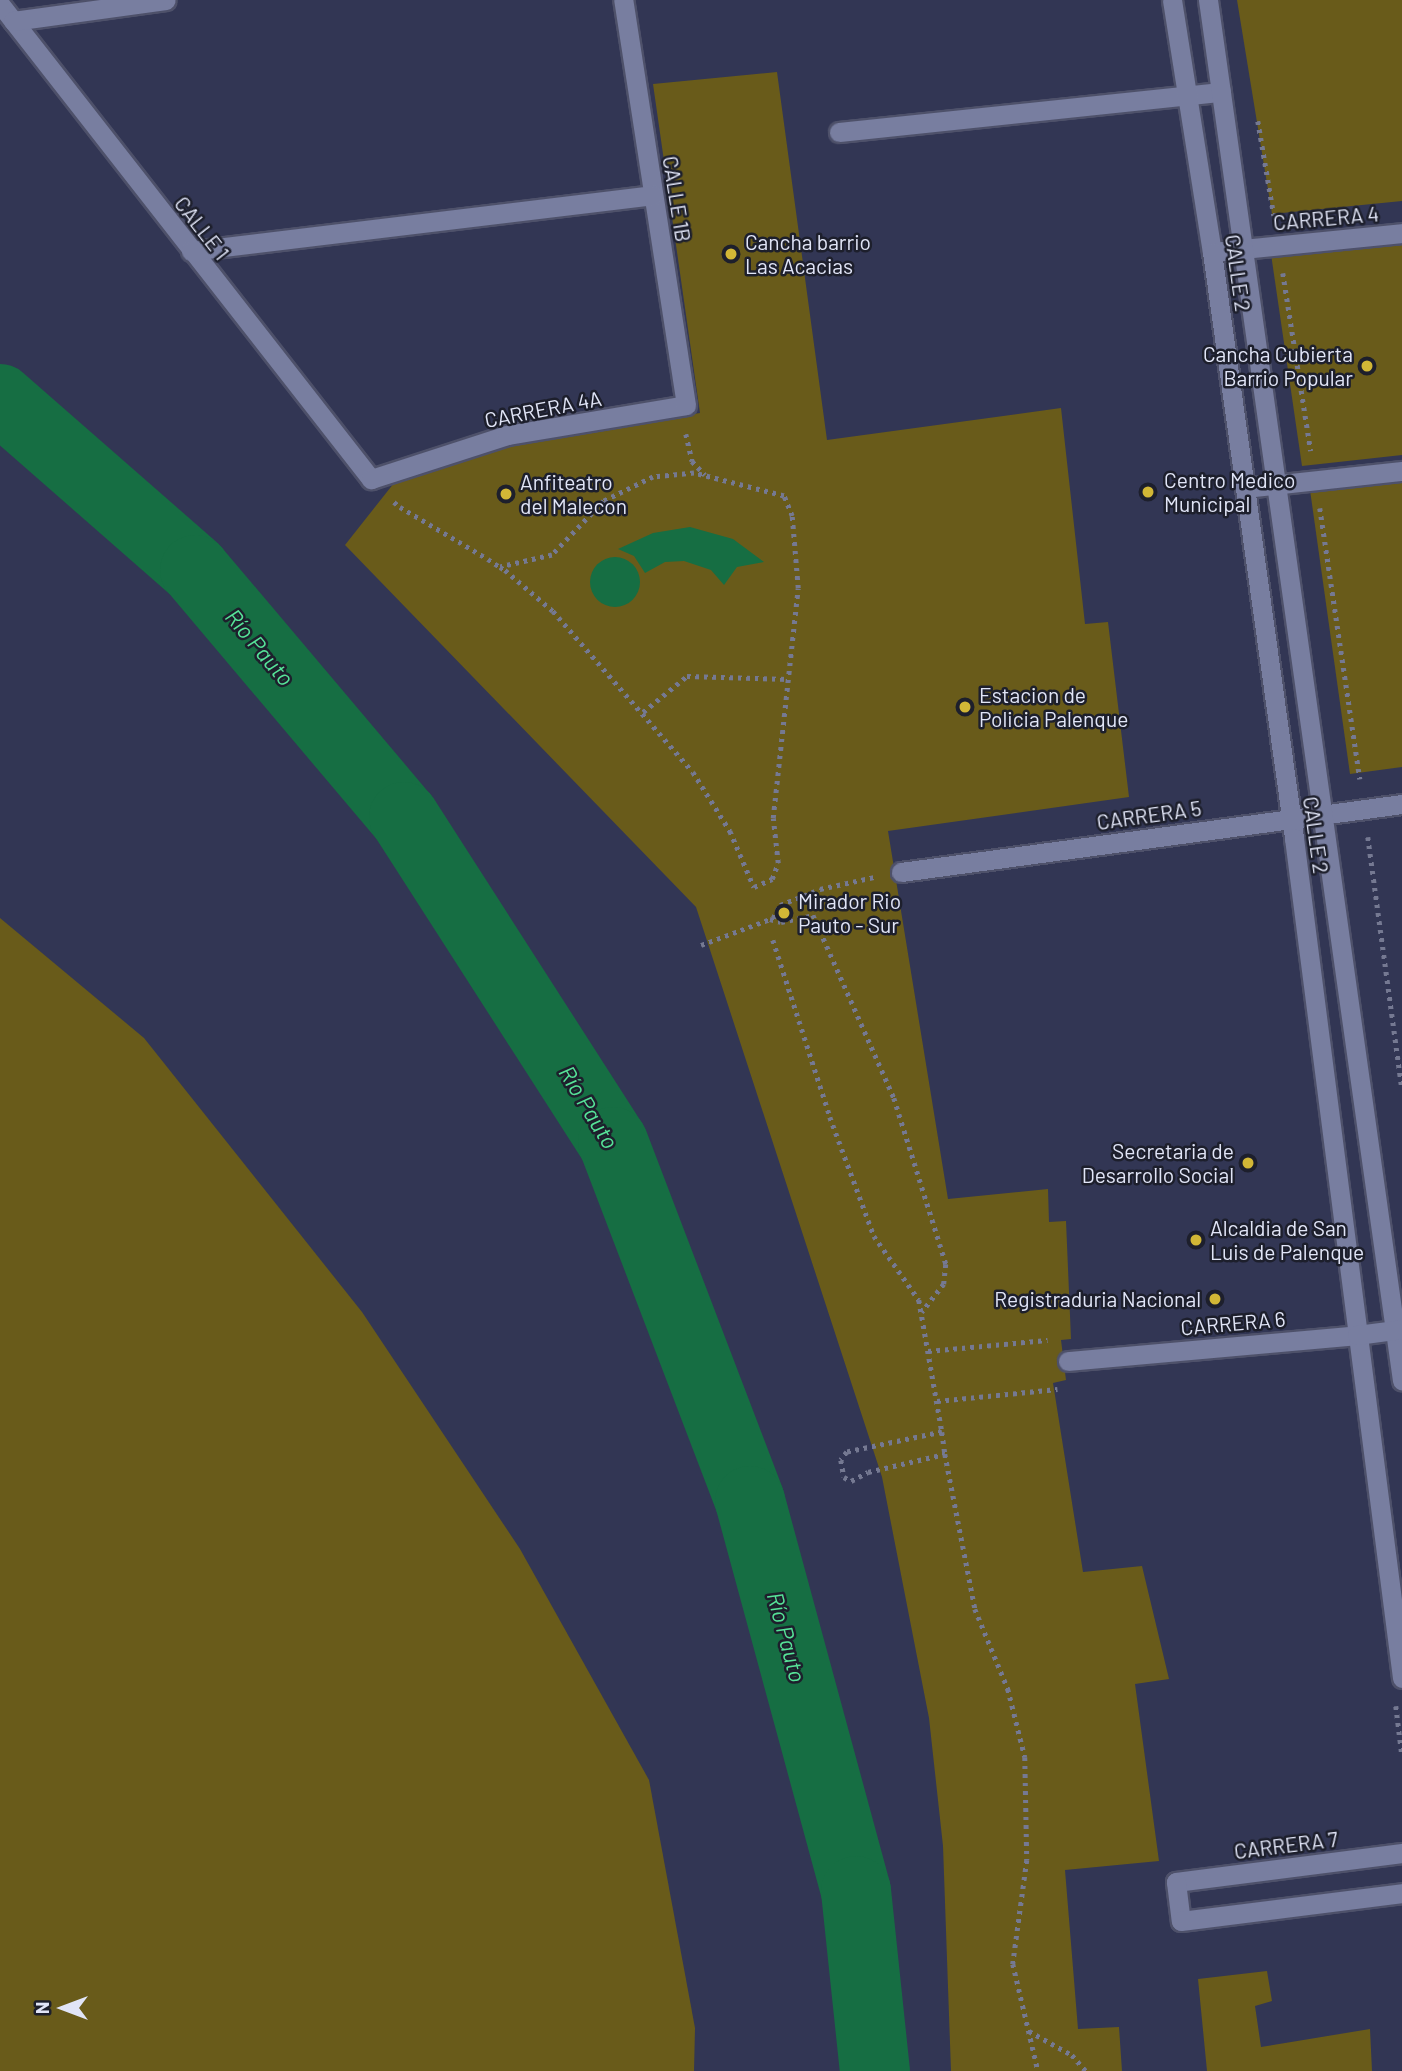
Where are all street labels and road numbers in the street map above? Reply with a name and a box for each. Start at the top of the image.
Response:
street label: CALLE 1B [658,154,696,244]
street label: CALLE 1 [169,191,235,265]
street label: CARRERA 4 [1272,201,1380,235]
street label: CALLE 2 [1220,233,1256,313]
street label: CARRERA 4A [482,385,604,433]
street label: CARRERA 5 [1095,795,1203,835]
street label: CALLE 2 [1298,795,1334,875]
street label: CARRERA 6 [1179,1306,1287,1340]
street label: CARRERA 7 [1233,1826,1339,1864]

